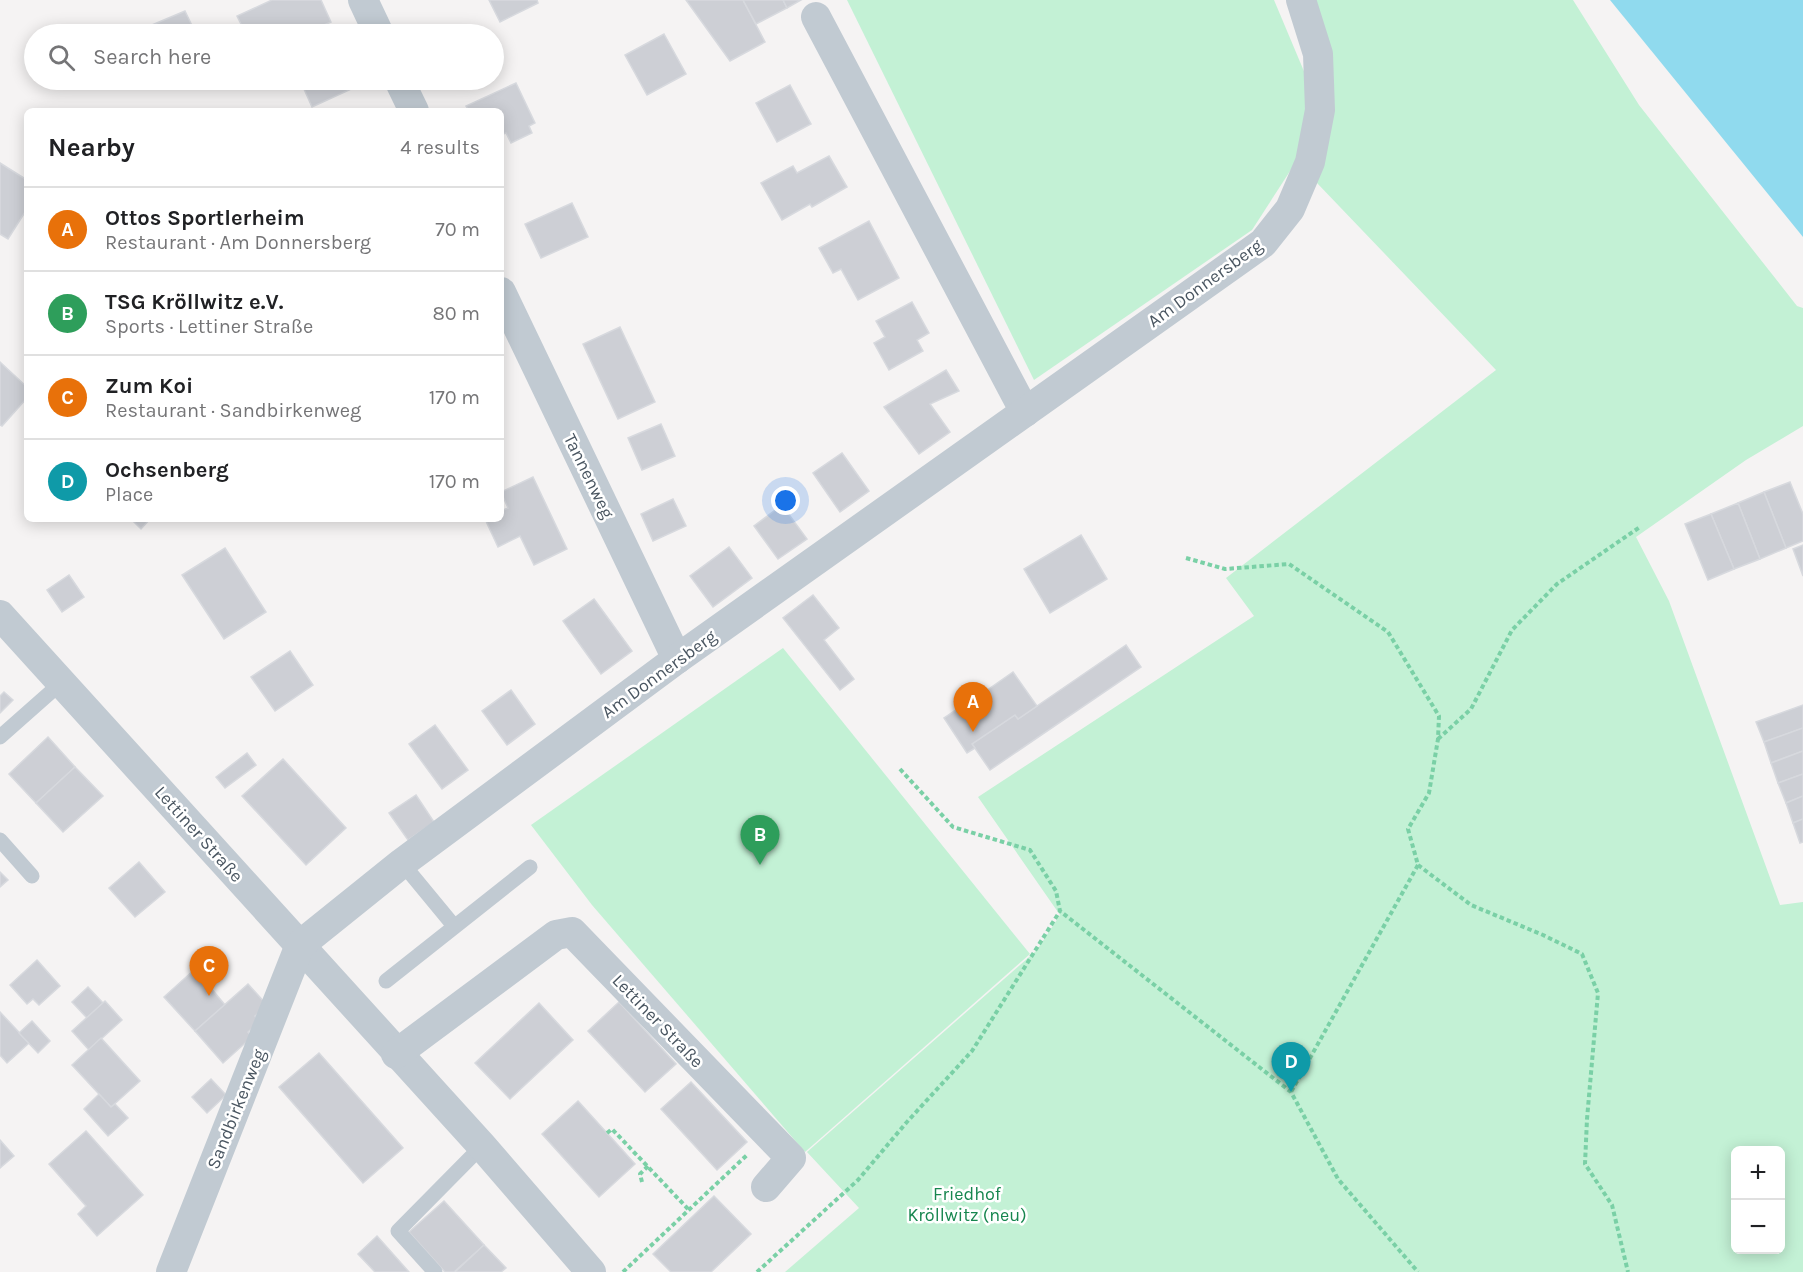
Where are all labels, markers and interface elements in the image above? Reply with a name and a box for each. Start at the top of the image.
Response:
search box [24,24,504,90]
icon: search [45,41,78,74]
text: Search here [93,44,211,70]
text: Nearby [48,132,135,163]
text: 4 results [400,136,480,159]
text: Ottos Sportlerheim [105,205,305,231]
text: A [61,218,74,241]
text: 70 m [435,218,480,241]
text: Restaurant · Am Donnersberg [105,231,371,254]
street label: Am Donnersberg [1143,234,1267,332]
text: TSG Kröllwitz e.V. [105,289,283,315]
text: B [61,302,74,325]
text: 80 m [432,302,480,325]
text: Sports · Lettiner Straße [105,315,313,338]
text: Zum Koi [105,373,193,399]
text: C [61,386,74,409]
text: 170 m [429,386,480,409]
text: Restaurant · Sandbirkenweg [105,399,361,422]
street label: Tannenweg [559,430,619,522]
text: Ochsenberg [105,457,229,483]
text: D [61,470,74,493]
text: 170 m [429,470,480,493]
text: Place [105,483,153,506]
your location [771,486,800,515]
street label: Am Donnersberg [597,625,721,723]
pin: A [954,682,992,732]
street label: Lettiner Straße [150,781,248,887]
pin: B [740,816,780,865]
pin: C [190,946,228,996]
street label: Lettiner Straße [608,970,708,1072]
pin: D [1272,1042,1310,1092]
street label: Sandbirkenweg [202,1046,270,1172]
map controls [1731,1146,1785,1254]
button: + [1731,1146,1785,1200]
park label: Friedhof Kröllwitz (neu) [907,1183,1027,1226]
button: − [1731,1200,1785,1254]

